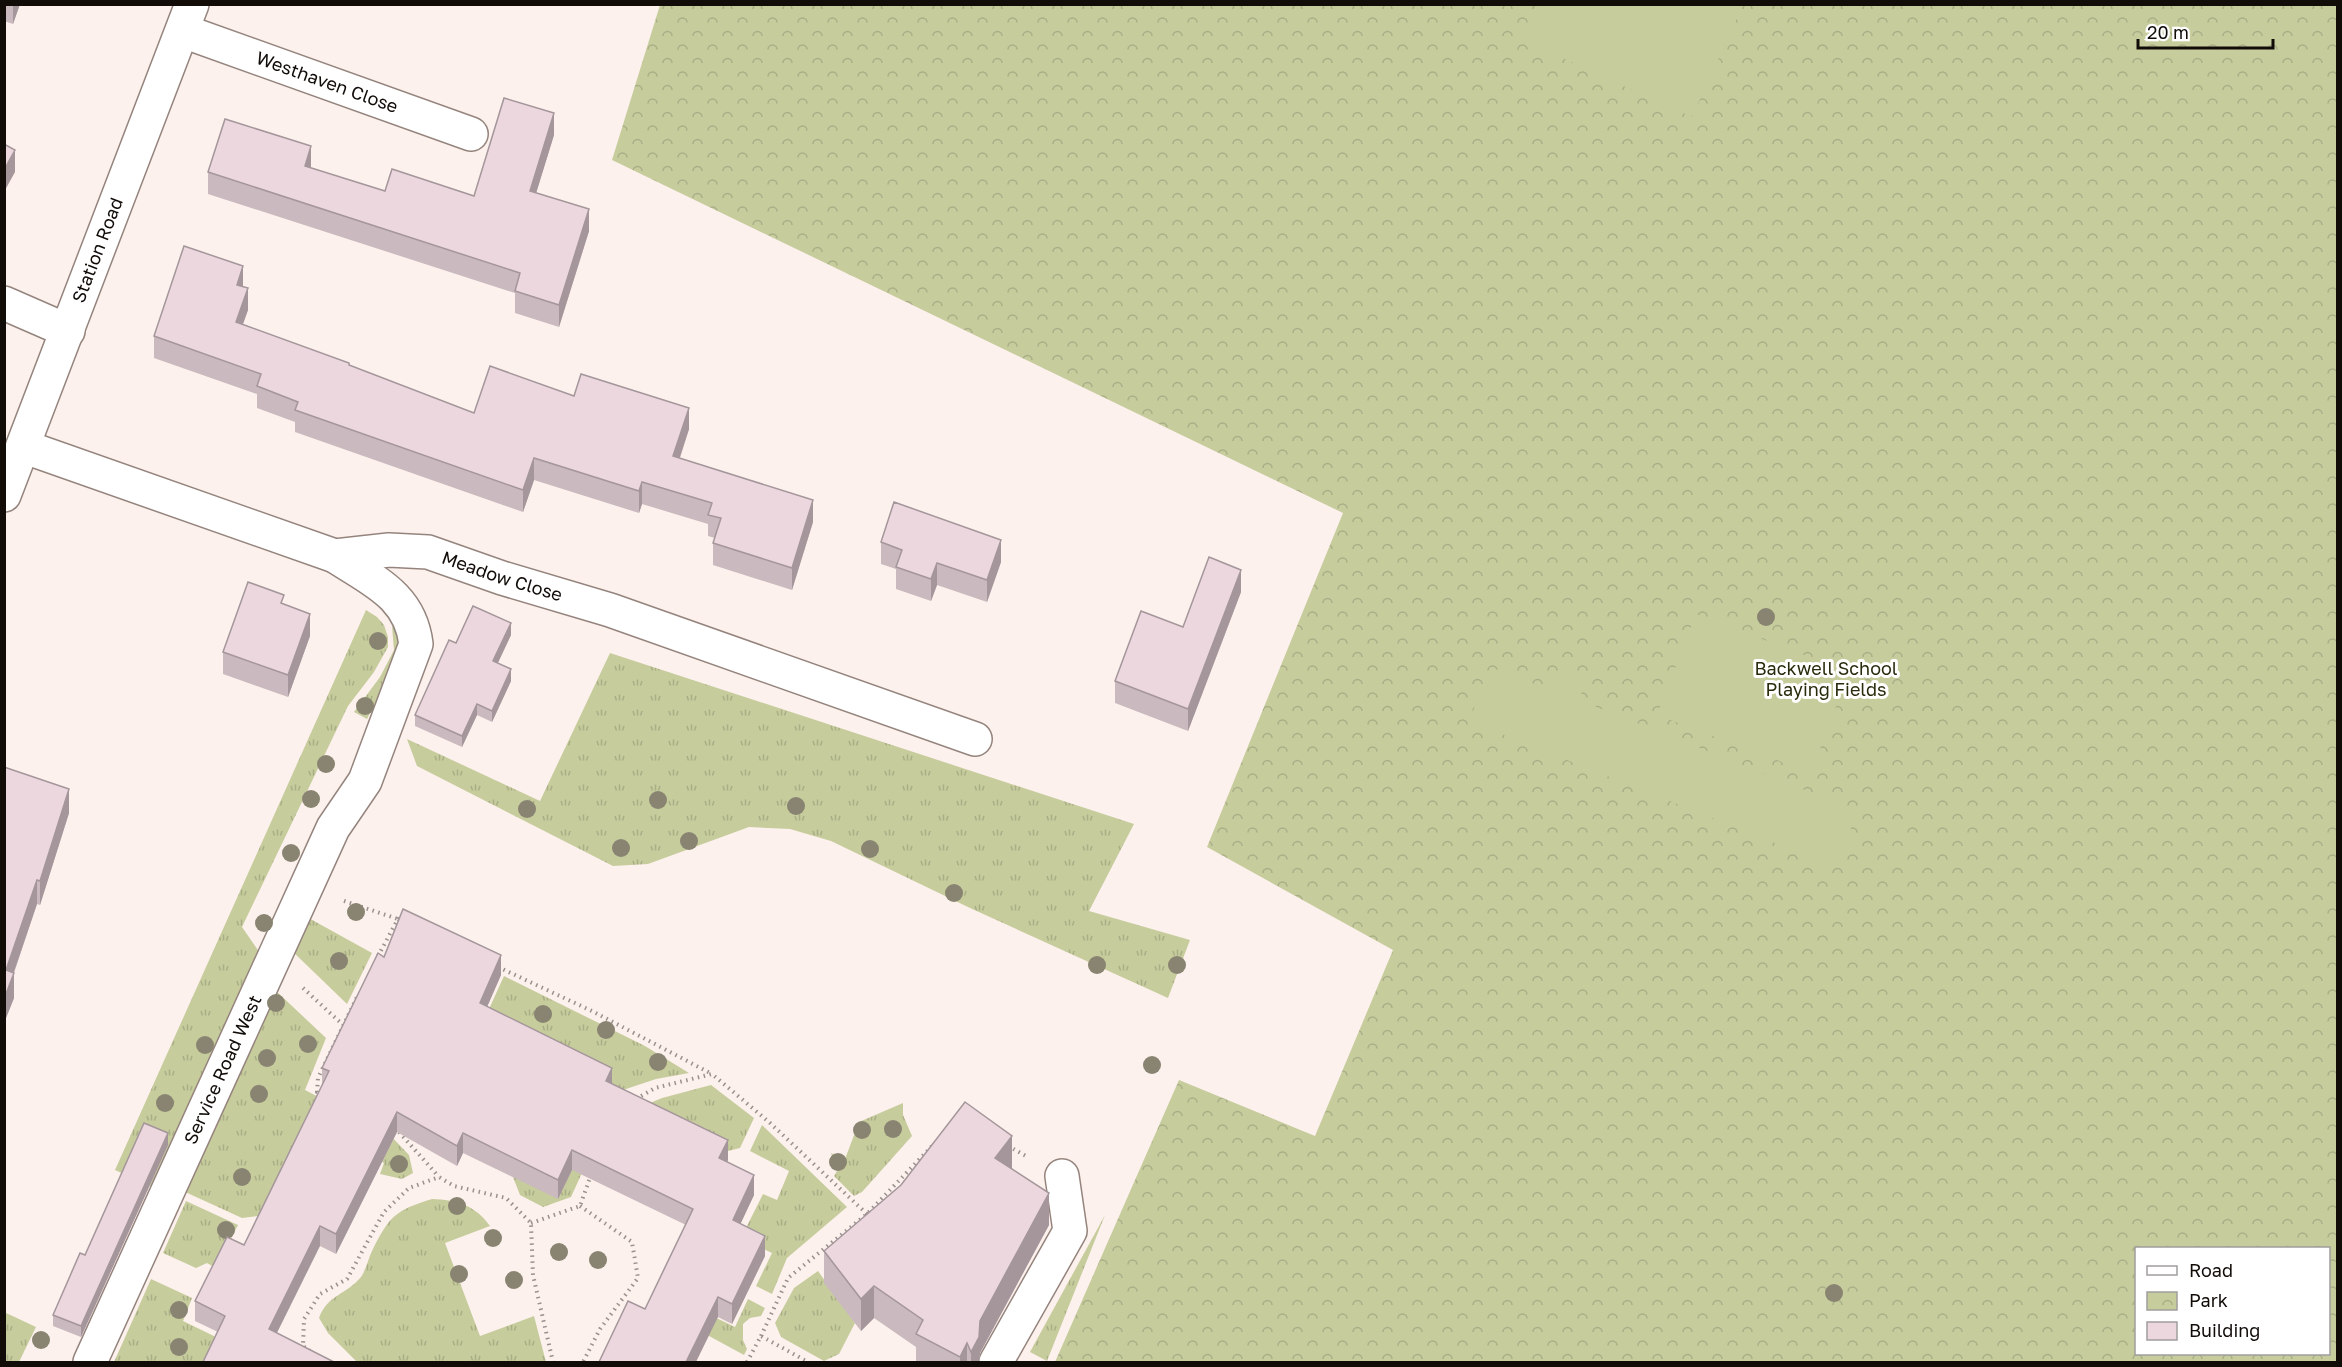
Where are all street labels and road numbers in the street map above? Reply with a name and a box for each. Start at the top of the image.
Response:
street label: Westhaven Close [254,46,401,117]
street label: Station Road [67,194,127,306]
street label: Meadow Close [439,546,565,605]
street label: Service Road West [179,991,266,1148]

